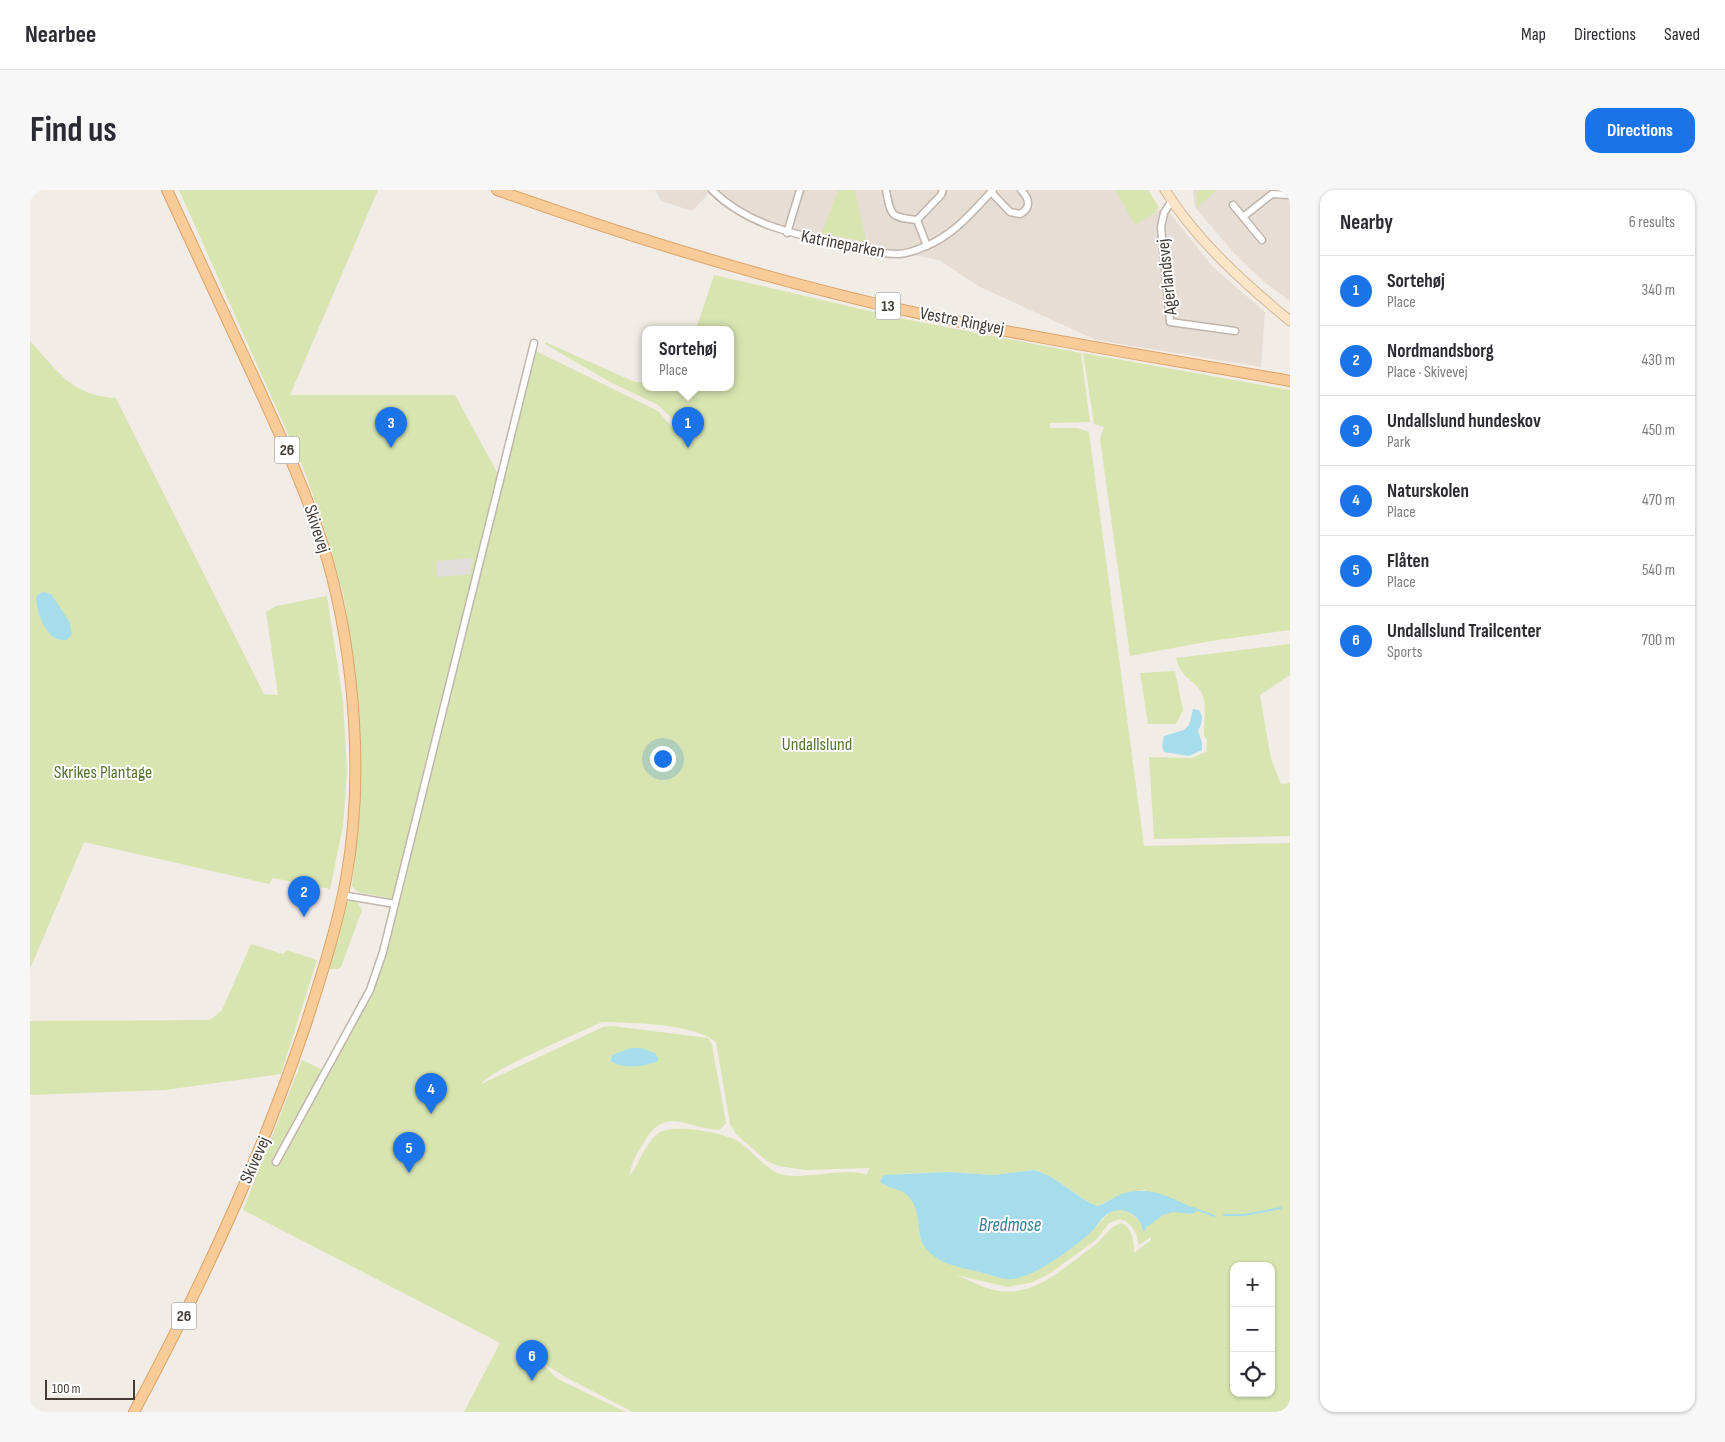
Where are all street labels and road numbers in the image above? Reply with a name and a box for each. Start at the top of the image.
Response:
street label: Katrineparken [799,226,887,262]
street label: Agerlandsvej [1153,238,1182,317]
road number: 13 [876,292,900,320]
street label: Vestre Ringvej [918,303,1006,339]
road number: 26 [274,436,300,464]
street label: Skivevej [299,502,335,556]
street label: Skivevej [235,1133,275,1187]
road number: 26 [172,1302,196,1330]

